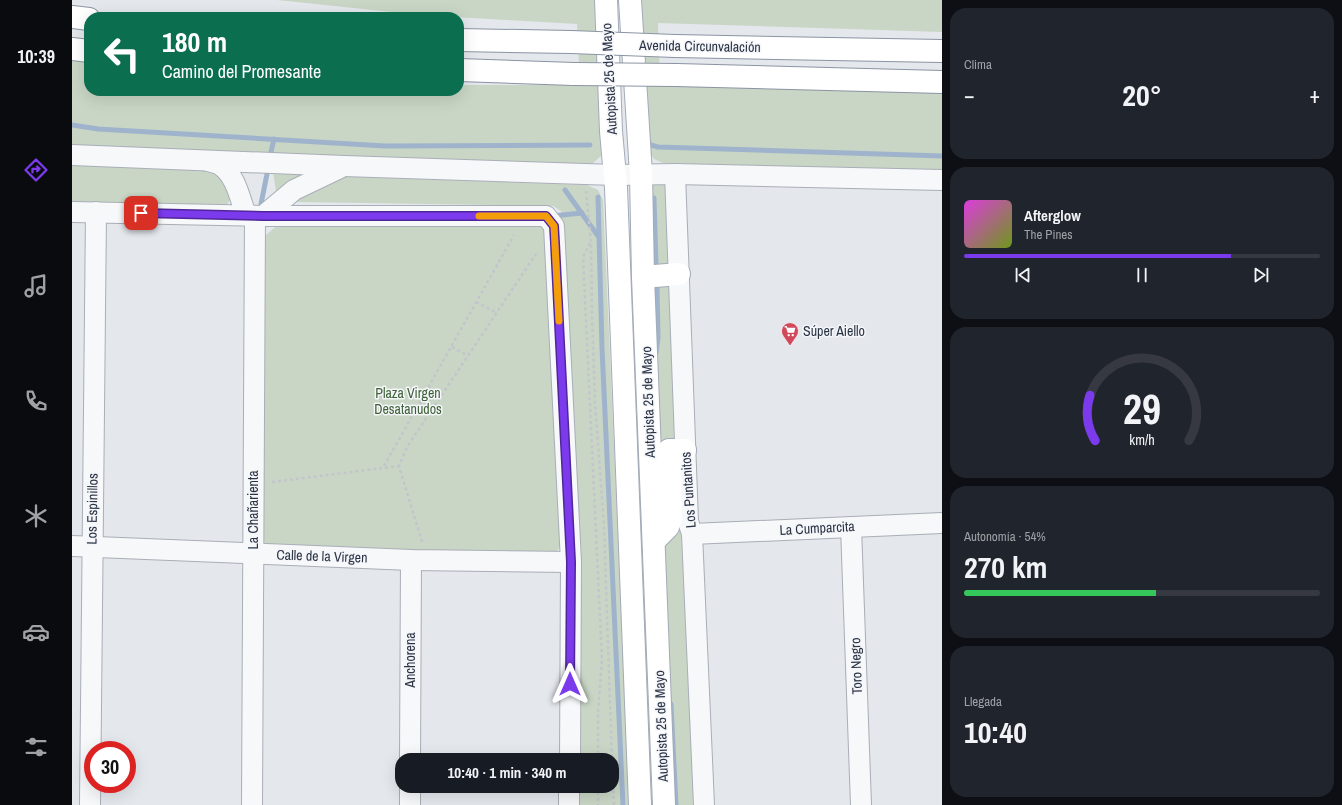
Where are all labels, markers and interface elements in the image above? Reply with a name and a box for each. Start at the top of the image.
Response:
text: 180 m [162,23,227,61]
street label: Autopista 25 de Mayo [597,23,621,136]
icon: left [96,28,148,80]
street label: Avenida Circunvalación [638,36,761,56]
text: 10:39 [17,44,55,69]
text: Clima [964,56,992,73]
text: Camino del Promesante [162,59,321,84]
text: 20° [1122,75,1162,115]
text: − [964,80,975,110]
text: + [1309,80,1320,110]
icon: directions [22,156,50,184]
pin [124,196,158,230]
icon: arrive [130,202,152,224]
text: Afterglow [1024,205,1081,226]
text: The Pines [1024,226,1073,243]
icon: previous [1012,264,1034,286]
icon: pause [1131,264,1153,286]
icon: next [1250,264,1272,286]
icon: music [22,272,50,300]
supermarket icon: Súper Aiello [780,321,800,346]
place label: Súper Aiello [803,322,865,340]
street label: Autopista 25 de Mayo [637,346,659,459]
text: 29 [1123,380,1161,436]
park label: Plaza Virgen Desatanudos [374,384,442,418]
icon: phone [22,387,50,415]
text: km/h [1129,429,1155,448]
street label: Los Puntanitos [676,451,700,529]
street label: La Chañarienta [244,470,262,550]
street label: Los Espinillos [82,473,102,545]
icon: climate [22,502,50,530]
street label: La Cumparcita [779,517,856,539]
text: Autonomía · 54% [964,528,1046,545]
street label: Calle de la Virgen [276,545,368,567]
text: 270 km [964,547,1047,587]
icon: car [22,618,50,646]
street label: Anchorena [401,632,419,689]
street label: Toro Negro [846,637,866,695]
position arrow [549,663,591,705]
street label: Autopista 25 de Mayo [650,670,672,783]
text: Llegada [964,693,1002,710]
text: 10:40 [964,712,1027,752]
icon: filters [22,733,50,761]
speed limit sign: 30 [84,741,136,793]
text: 10:40 · 1 min · 340 m [448,762,566,783]

